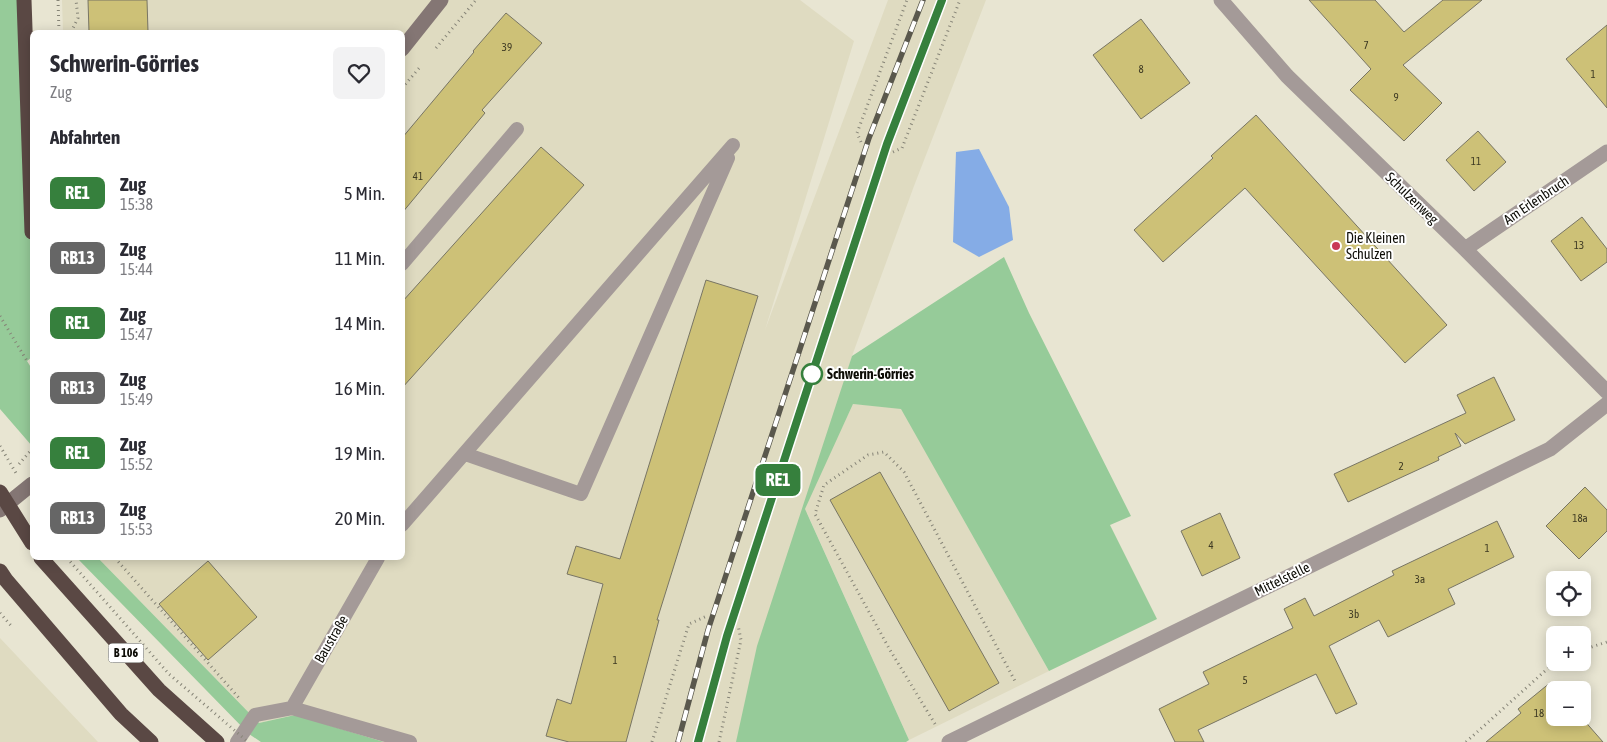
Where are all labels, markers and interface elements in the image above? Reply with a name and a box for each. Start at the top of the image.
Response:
house number: 7 [1363,39,1369,51]
house number: 39 [502,41,512,53]
button: heart [333,47,385,99]
text: Schwerin-Görries [50,50,199,77]
house number: 8 [1138,63,1144,75]
house number: 1 [1590,68,1596,80]
text: Zug [50,83,72,101]
house number: 9 [1393,91,1399,103]
text: Abfahrten [50,126,120,148]
house number: 11 [1471,155,1481,167]
street label: Schulzenweg [1382,169,1442,227]
house number: 41 [413,170,423,182]
street label: Am Erlenbruch [1500,172,1572,228]
text: Zug [120,173,146,195]
text: RE1 [65,182,90,203]
text: 5 Min. [344,182,385,204]
text: 15:38 [120,195,153,213]
place label: Die Kleinen Schulzen [1346,230,1405,262]
text: Zug [120,238,146,260]
house number: 13 [1574,239,1584,251]
marker: Die Kleinen Schulzen [1330,240,1342,252]
text: RB13 [60,247,95,268]
text: 11 Min. [335,247,385,269]
text: 15:44 [120,260,153,278]
text: Zug [120,303,146,325]
text: RE1 [65,312,90,333]
text: 14 Min. [335,312,385,334]
text: 15:47 [120,325,153,343]
marker: Schwerin-Görries [801,363,823,385]
place label: Schwerin-Görries [827,366,914,382]
text: Zug [120,368,146,390]
text: RB13 [60,377,95,398]
text: 16 Min. [335,377,385,399]
text: 15:49 [120,390,153,408]
text: Zug [120,433,146,455]
text: RE1 [65,442,90,463]
text: 19 Min. [335,442,385,464]
text: 15:52 [120,455,153,473]
house number: 2 [1398,460,1404,472]
line badge: RE1 [749,464,807,496]
text: RE1 [765,469,791,490]
text: Zug [120,498,146,520]
text: RB13 [60,507,95,528]
text: 20 Min. [335,507,385,529]
house number: 18a [1572,512,1588,524]
text: 15:53 [120,520,153,538]
house number: 4 [1208,539,1214,551]
house number: 1 [1484,542,1490,554]
street label: Mittelstelle [1252,559,1312,599]
map controls [1546,571,1591,726]
button: locate [1546,571,1591,616]
house number: 3a [1415,573,1425,585]
house number: 3b [1349,608,1359,620]
street label: Baustraße [311,612,351,666]
button: + [1546,626,1591,671]
road number: B 106 [108,644,144,662]
house number: 1 [612,654,618,666]
house number: 5 [1242,674,1248,686]
button: − [1546,681,1591,726]
house number: 18 [1534,707,1544,719]

